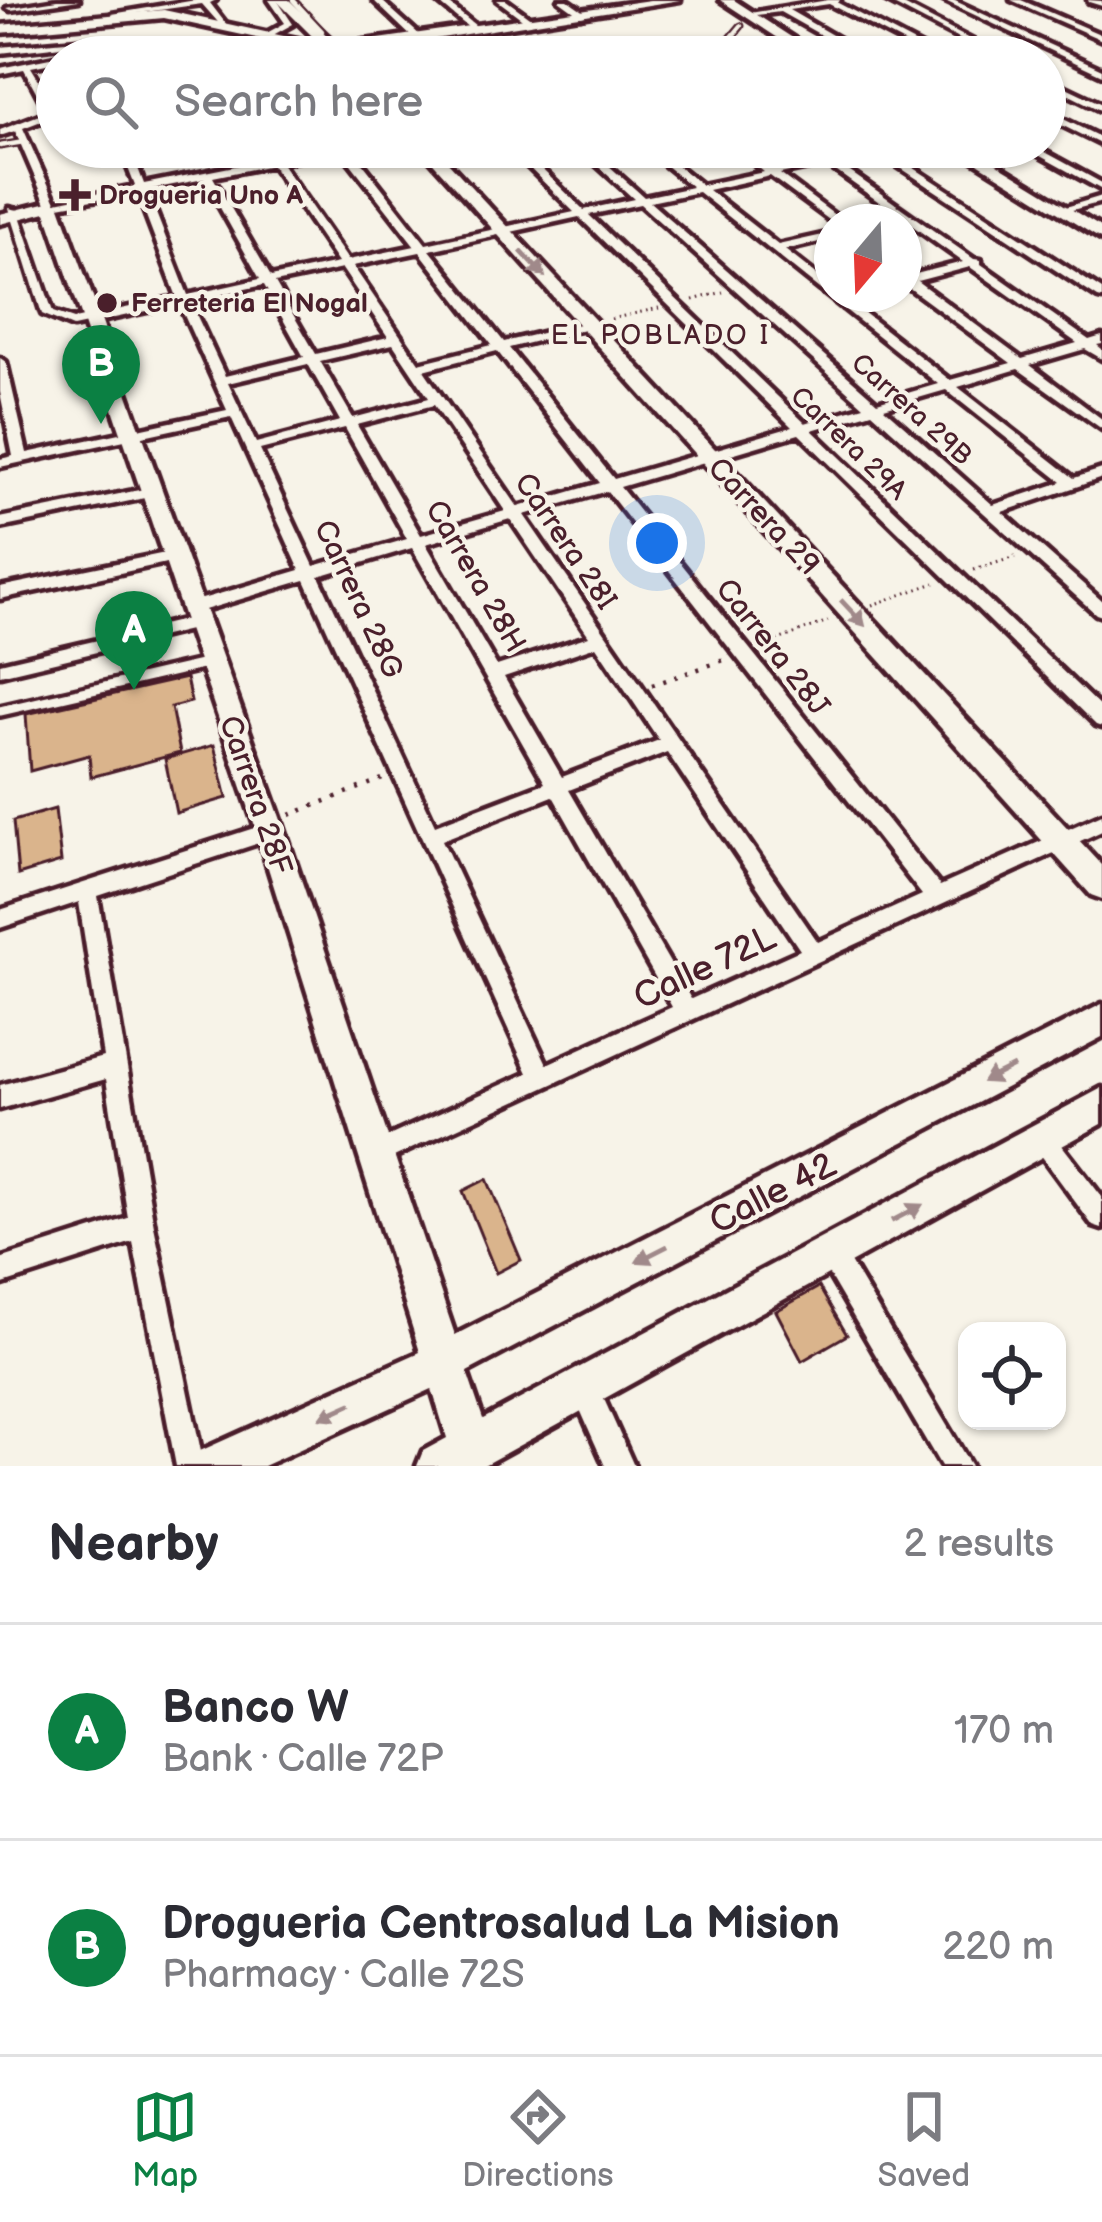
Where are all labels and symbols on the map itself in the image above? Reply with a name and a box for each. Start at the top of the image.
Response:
place label: Drogueria Uno A [99,180,303,212]
marker: Drogueria Uno A [62,182,88,208]
north arrow [814,204,922,312]
one-way arrow [519,250,546,279]
place label: Ferreteria El Nogal [131,288,368,320]
marker: Ferreteria El Nogal [94,290,120,316]
district label: EL POBLADO I [551,320,771,352]
pin: B [62,325,140,424]
street label: Carrera 29B [844,347,978,472]
street label: Carrera 29A [784,380,913,507]
street label: Carrera 29 [700,450,827,583]
street label: Carrera 28I [506,466,624,617]
street label: Carrera 28H [417,494,533,659]
your location [627,513,687,573]
street label: Carrera 28G [306,515,410,684]
street label: Carrera 28J [708,572,837,724]
pin: A [95,591,173,690]
one-way arrow [839,599,867,628]
street label: Carrera 28F [211,711,299,880]
street label: Calle 72L [627,917,783,1020]
one-way arrow [981,1063,1016,1084]
street label: Calle 42 [703,1144,844,1244]
one-way arrow [889,1203,924,1224]
one-way arrow [635,1243,670,1264]
one-way arrow [318,1402,353,1422]

